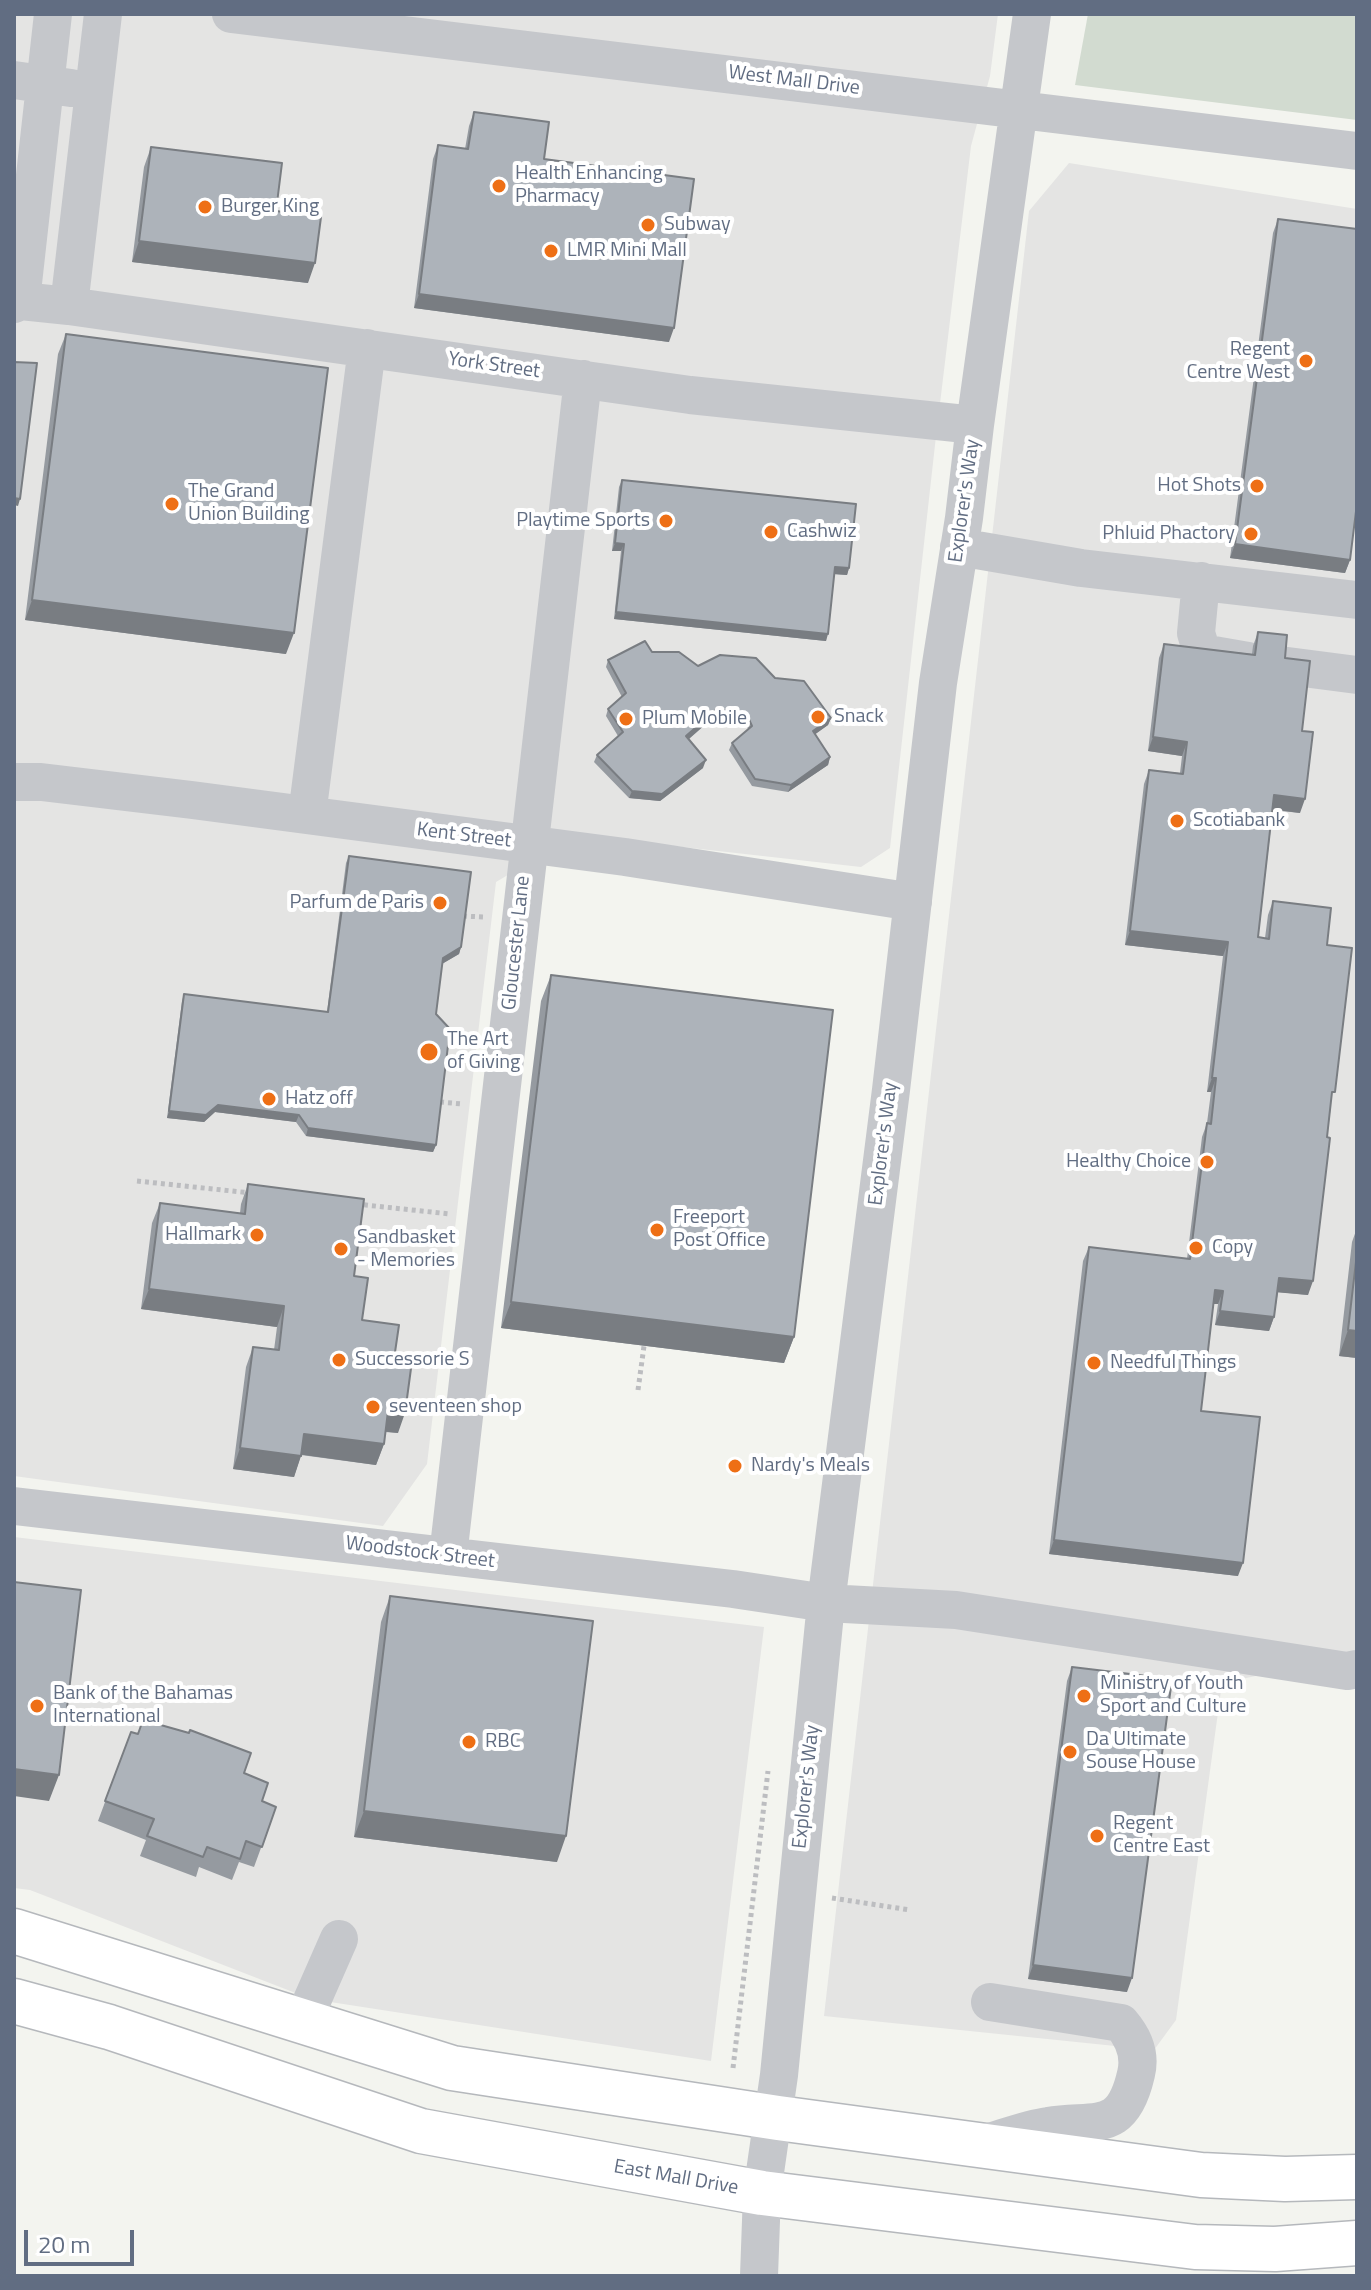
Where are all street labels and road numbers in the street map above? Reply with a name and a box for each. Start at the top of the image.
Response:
street label: West Mall Drive [727,61,861,101]
street label: York Street [447,348,541,384]
street label: Explorer's Way [944,438,986,564]
street label: Kent Street [415,818,513,854]
street label: Gloucester Lane [498,875,536,1011]
street label: Explorer's Way [865,1081,903,1207]
street label: Woodstock Street [344,1532,496,1574]
street label: Explorer's Way [789,1724,825,1850]
street label: East Mall Drive [612,2155,740,2201]

